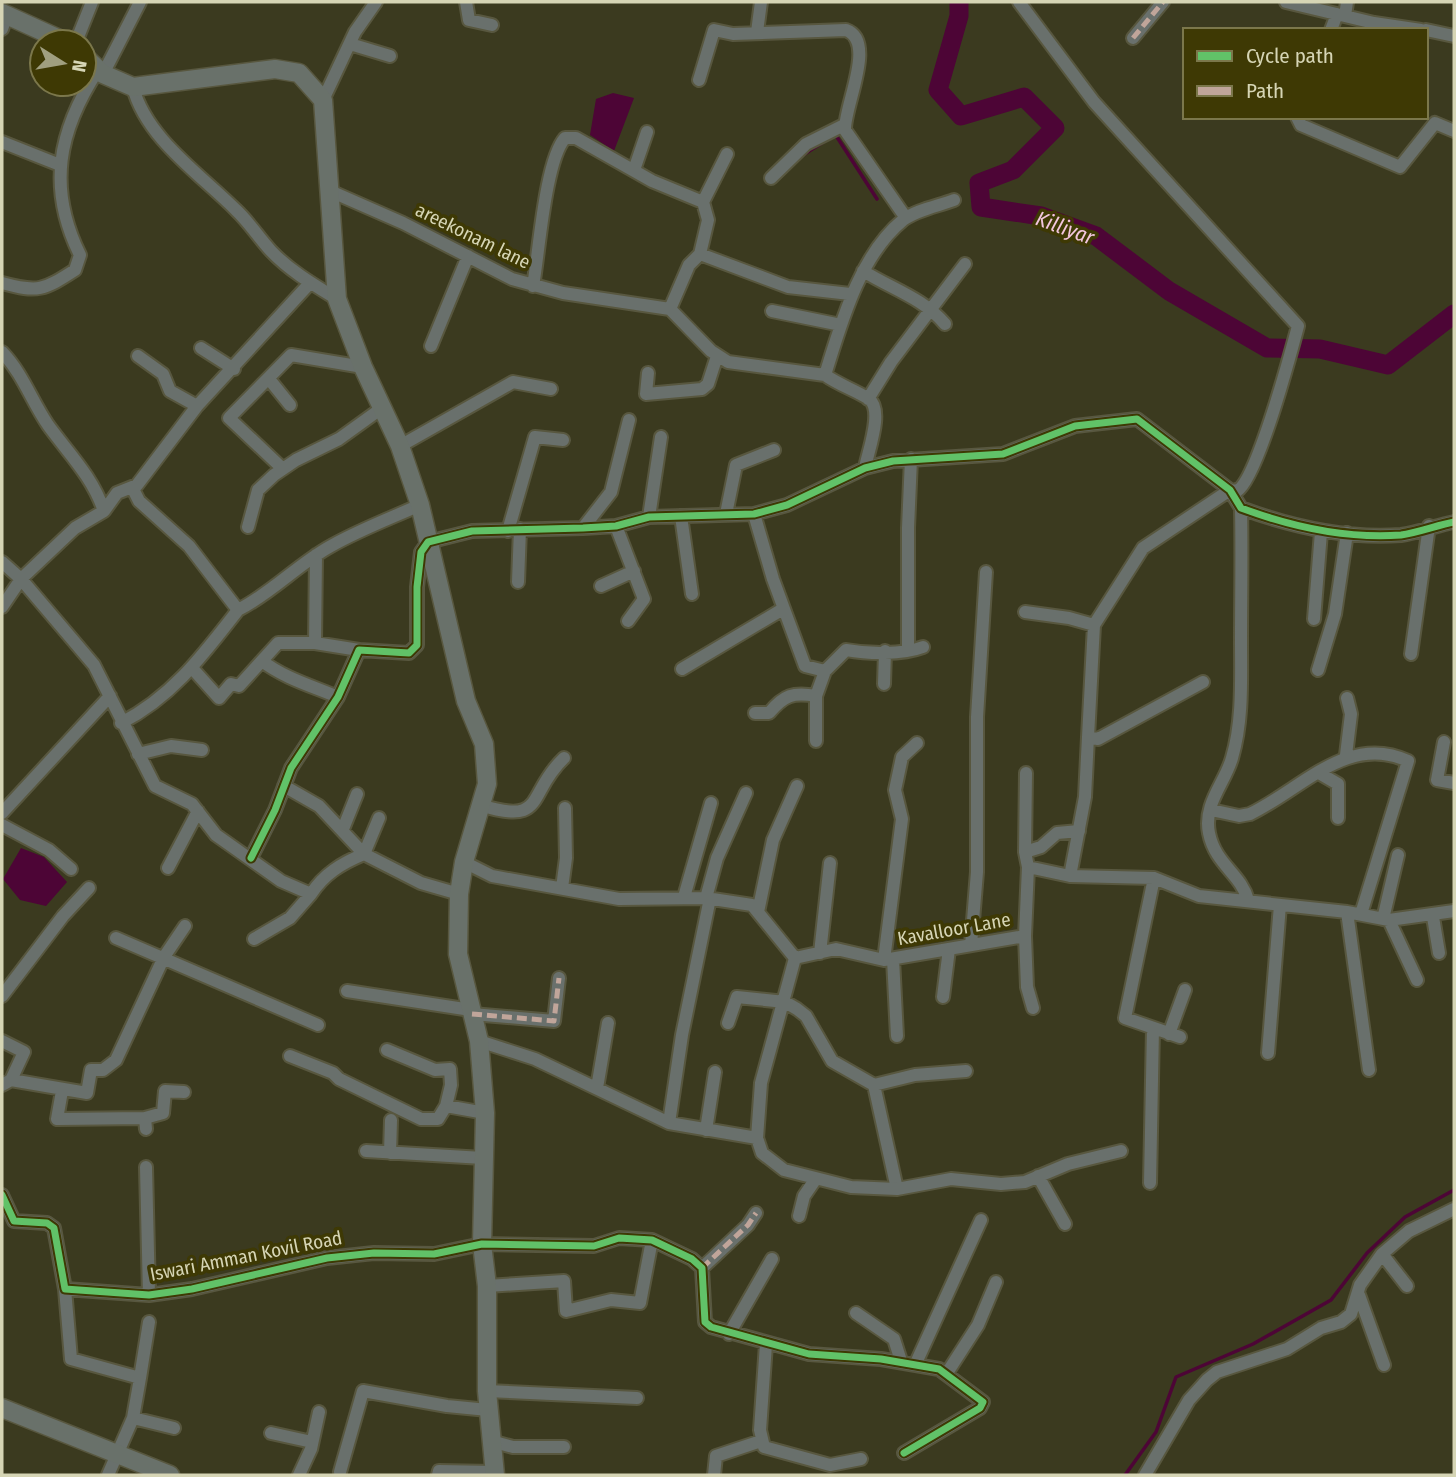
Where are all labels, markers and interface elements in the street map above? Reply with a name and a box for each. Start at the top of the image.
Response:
north arrow [28,28,98,98]
legend [1183,28,1428,119]
text: Cycle path [1246,43,1334,69]
text: N [67,58,92,74]
text: Path [1246,78,1284,104]
street label: areekonam lane [412,198,534,274]
water label: Killiyar [1032,205,1098,251]
street label: Kavalloor Lane [896,908,1012,950]
street label: Iswari Amman Kovil Road [148,1226,344,1286]

